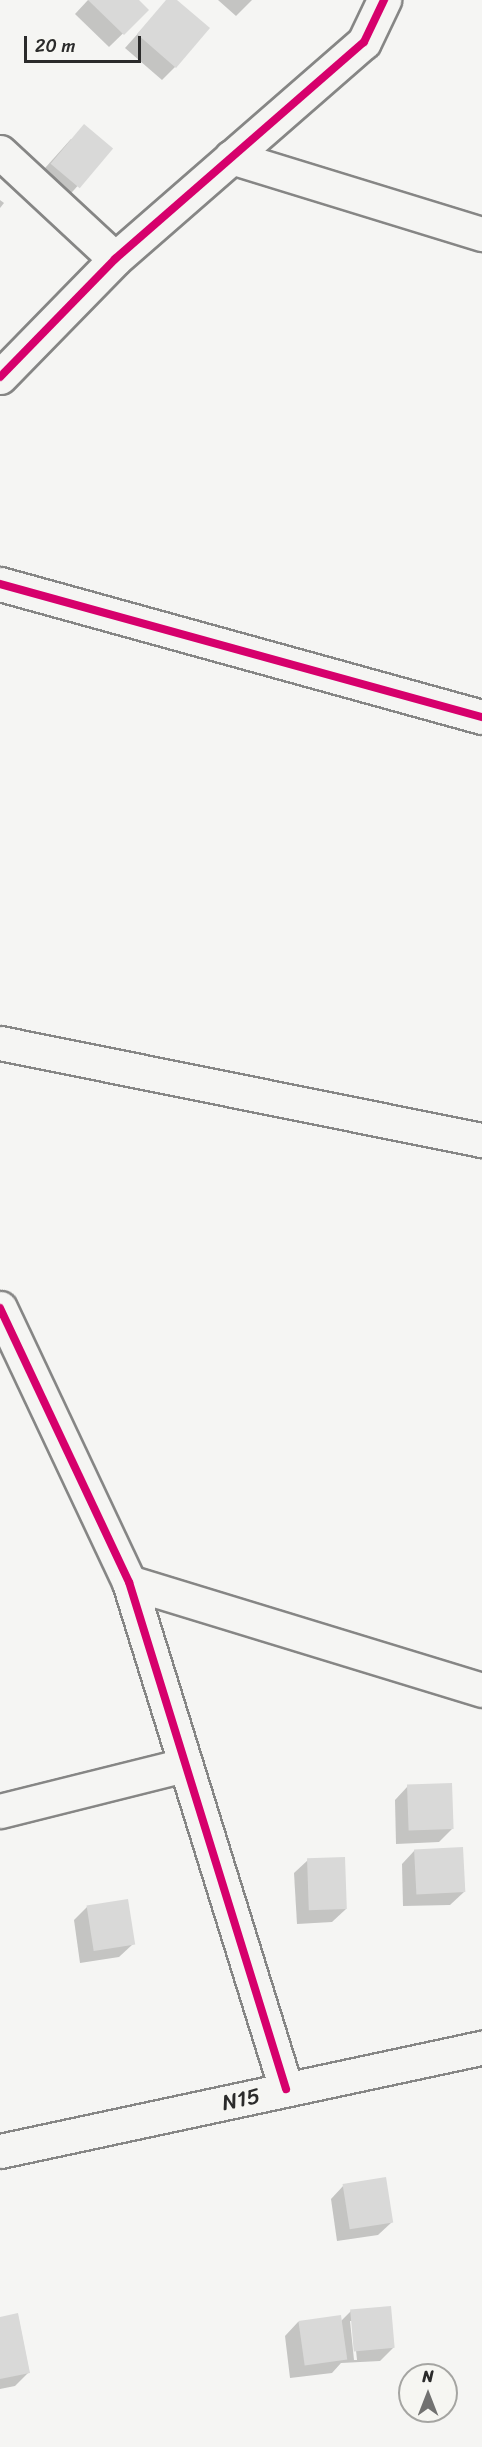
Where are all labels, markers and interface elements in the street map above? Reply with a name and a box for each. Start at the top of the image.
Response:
scale bar [27,24,144,62]
text: 20 m [35,30,75,62]
street label: N15 [220,2082,262,2116]
text: N [422,2362,434,2391]
north arrow [398,2363,458,2423]

